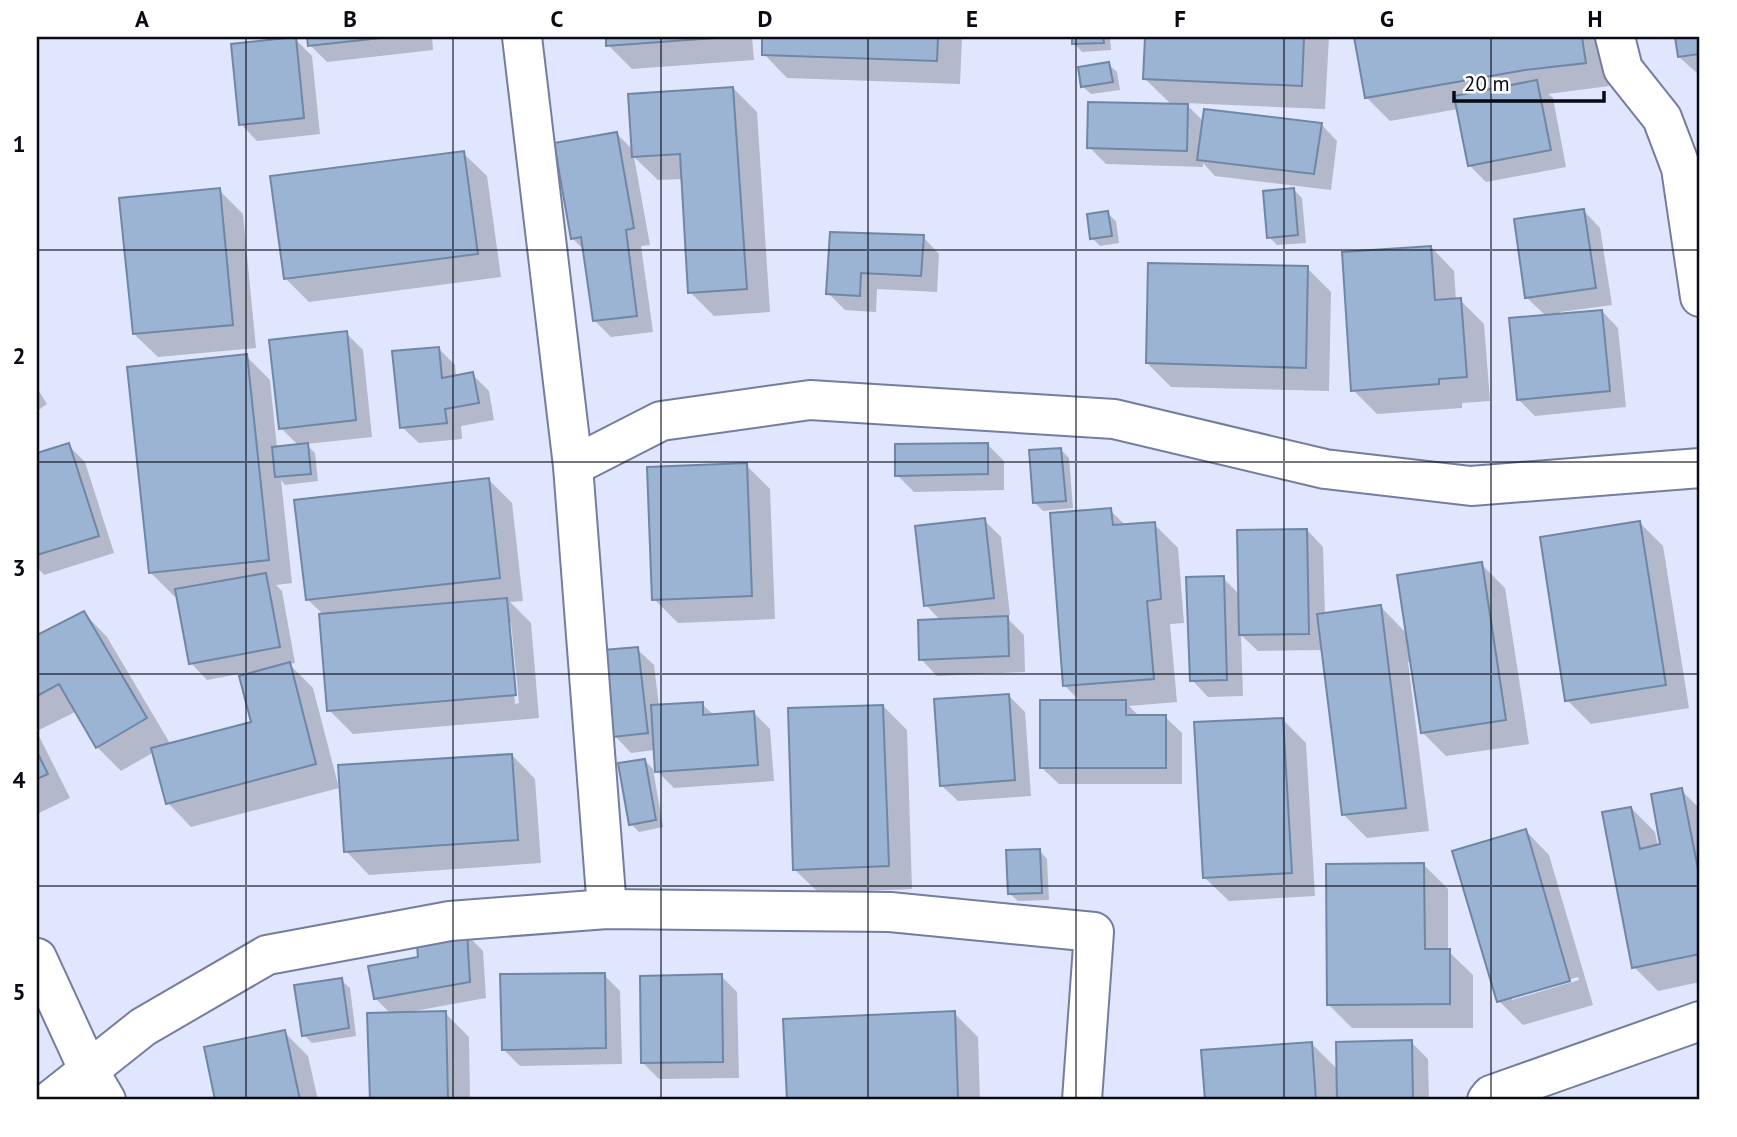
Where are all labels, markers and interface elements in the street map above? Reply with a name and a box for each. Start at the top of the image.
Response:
text: A [135,4,149,33]
text: B [343,4,357,33]
text: C [551,4,564,33]
text: D [758,4,772,33]
text: E [966,4,978,33]
text: F [1174,4,1186,33]
text: G [1380,4,1394,33]
text: H [1588,4,1602,33]
scale bar [1454,60,1604,104]
text: 20 m [1464,70,1510,97]
text: 1 [12,129,26,158]
text: 2 [12,341,26,370]
text: 3 [12,553,26,582]
text: 4 [12,765,26,794]
text: 5 [12,977,26,1006]

